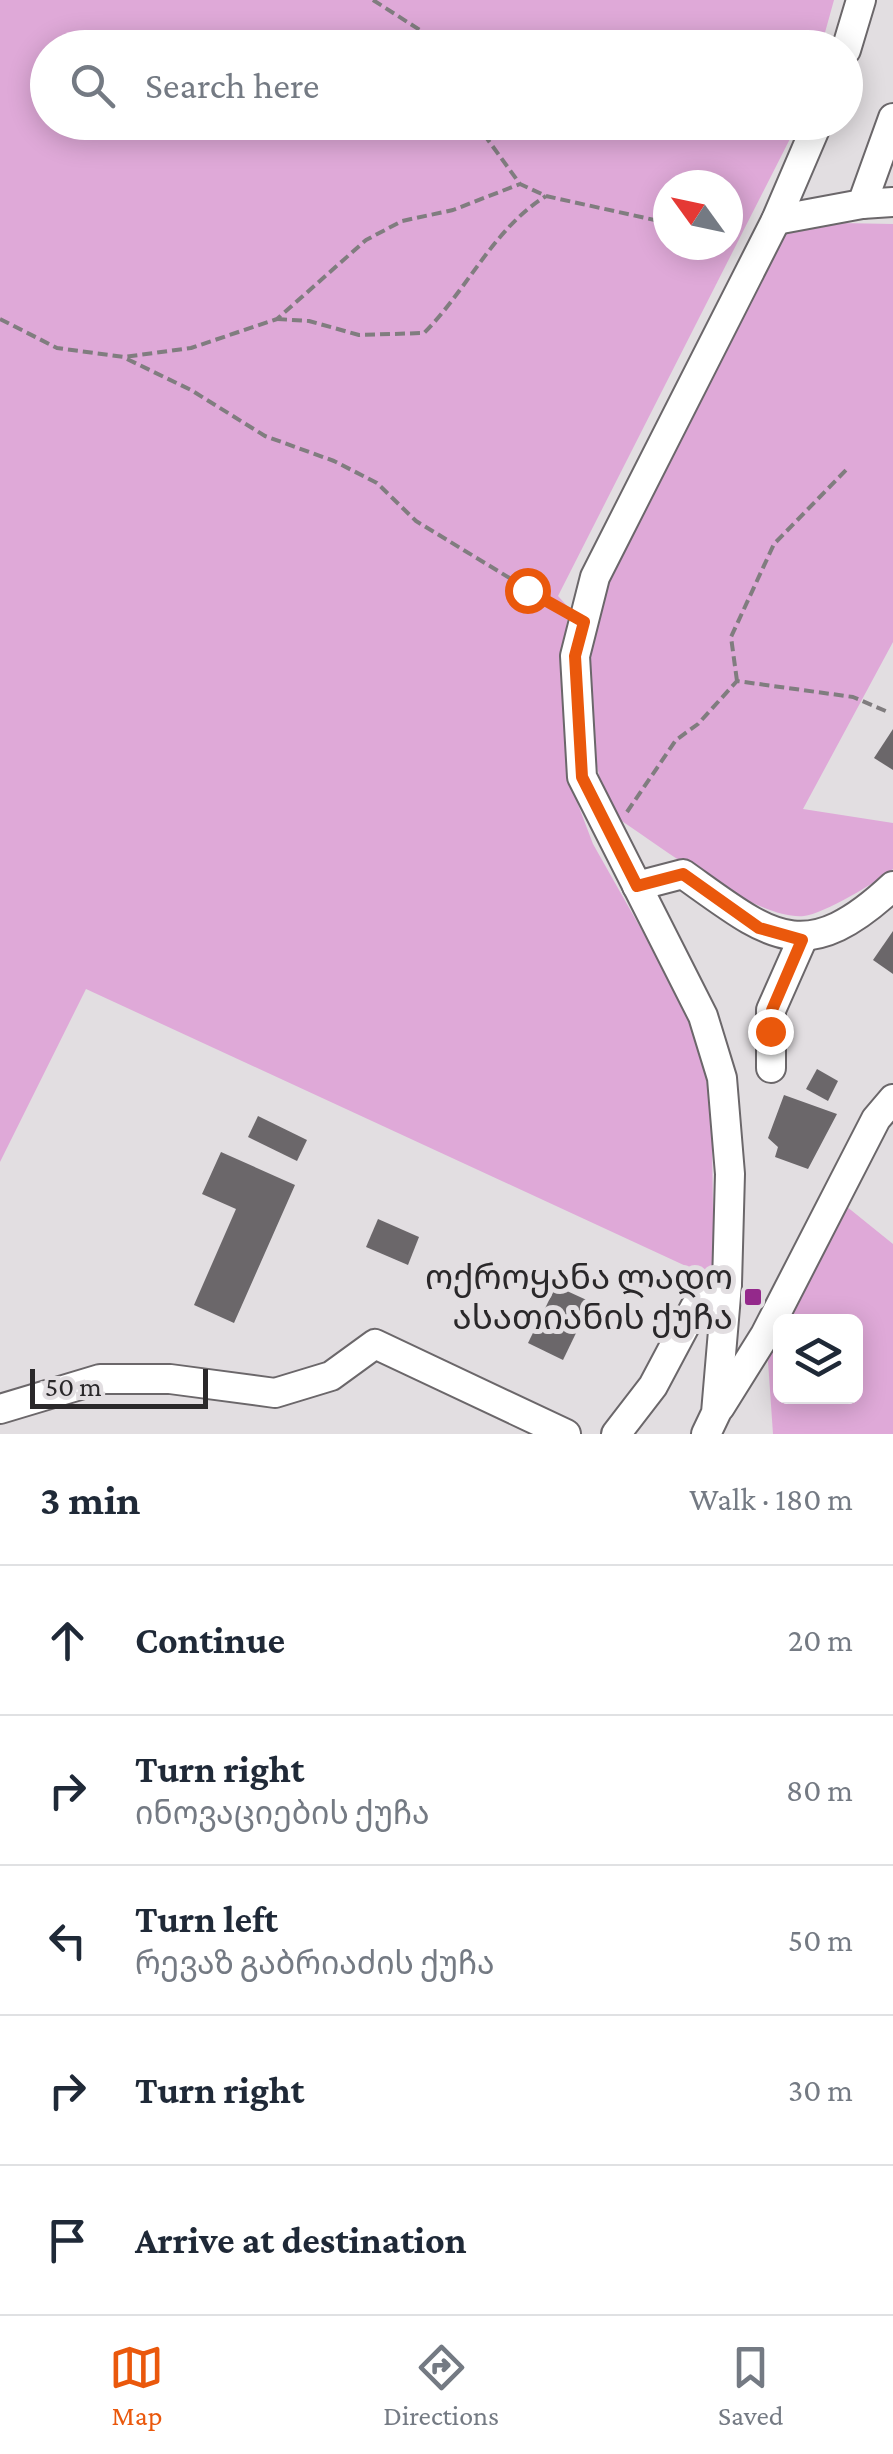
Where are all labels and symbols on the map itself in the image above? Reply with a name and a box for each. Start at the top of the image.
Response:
north arrow [653,170,743,260]
route start [505,568,551,614]
route end [748,1009,794,1055]
place label: ოქროყანა ლადო ასათიანის ქუჩა [425,1258,733,1338]
marker: ოქროყანა ლადო ასათიანის ქუჩა [742,1286,764,1308]
scale bar [30,1364,208,1408]

